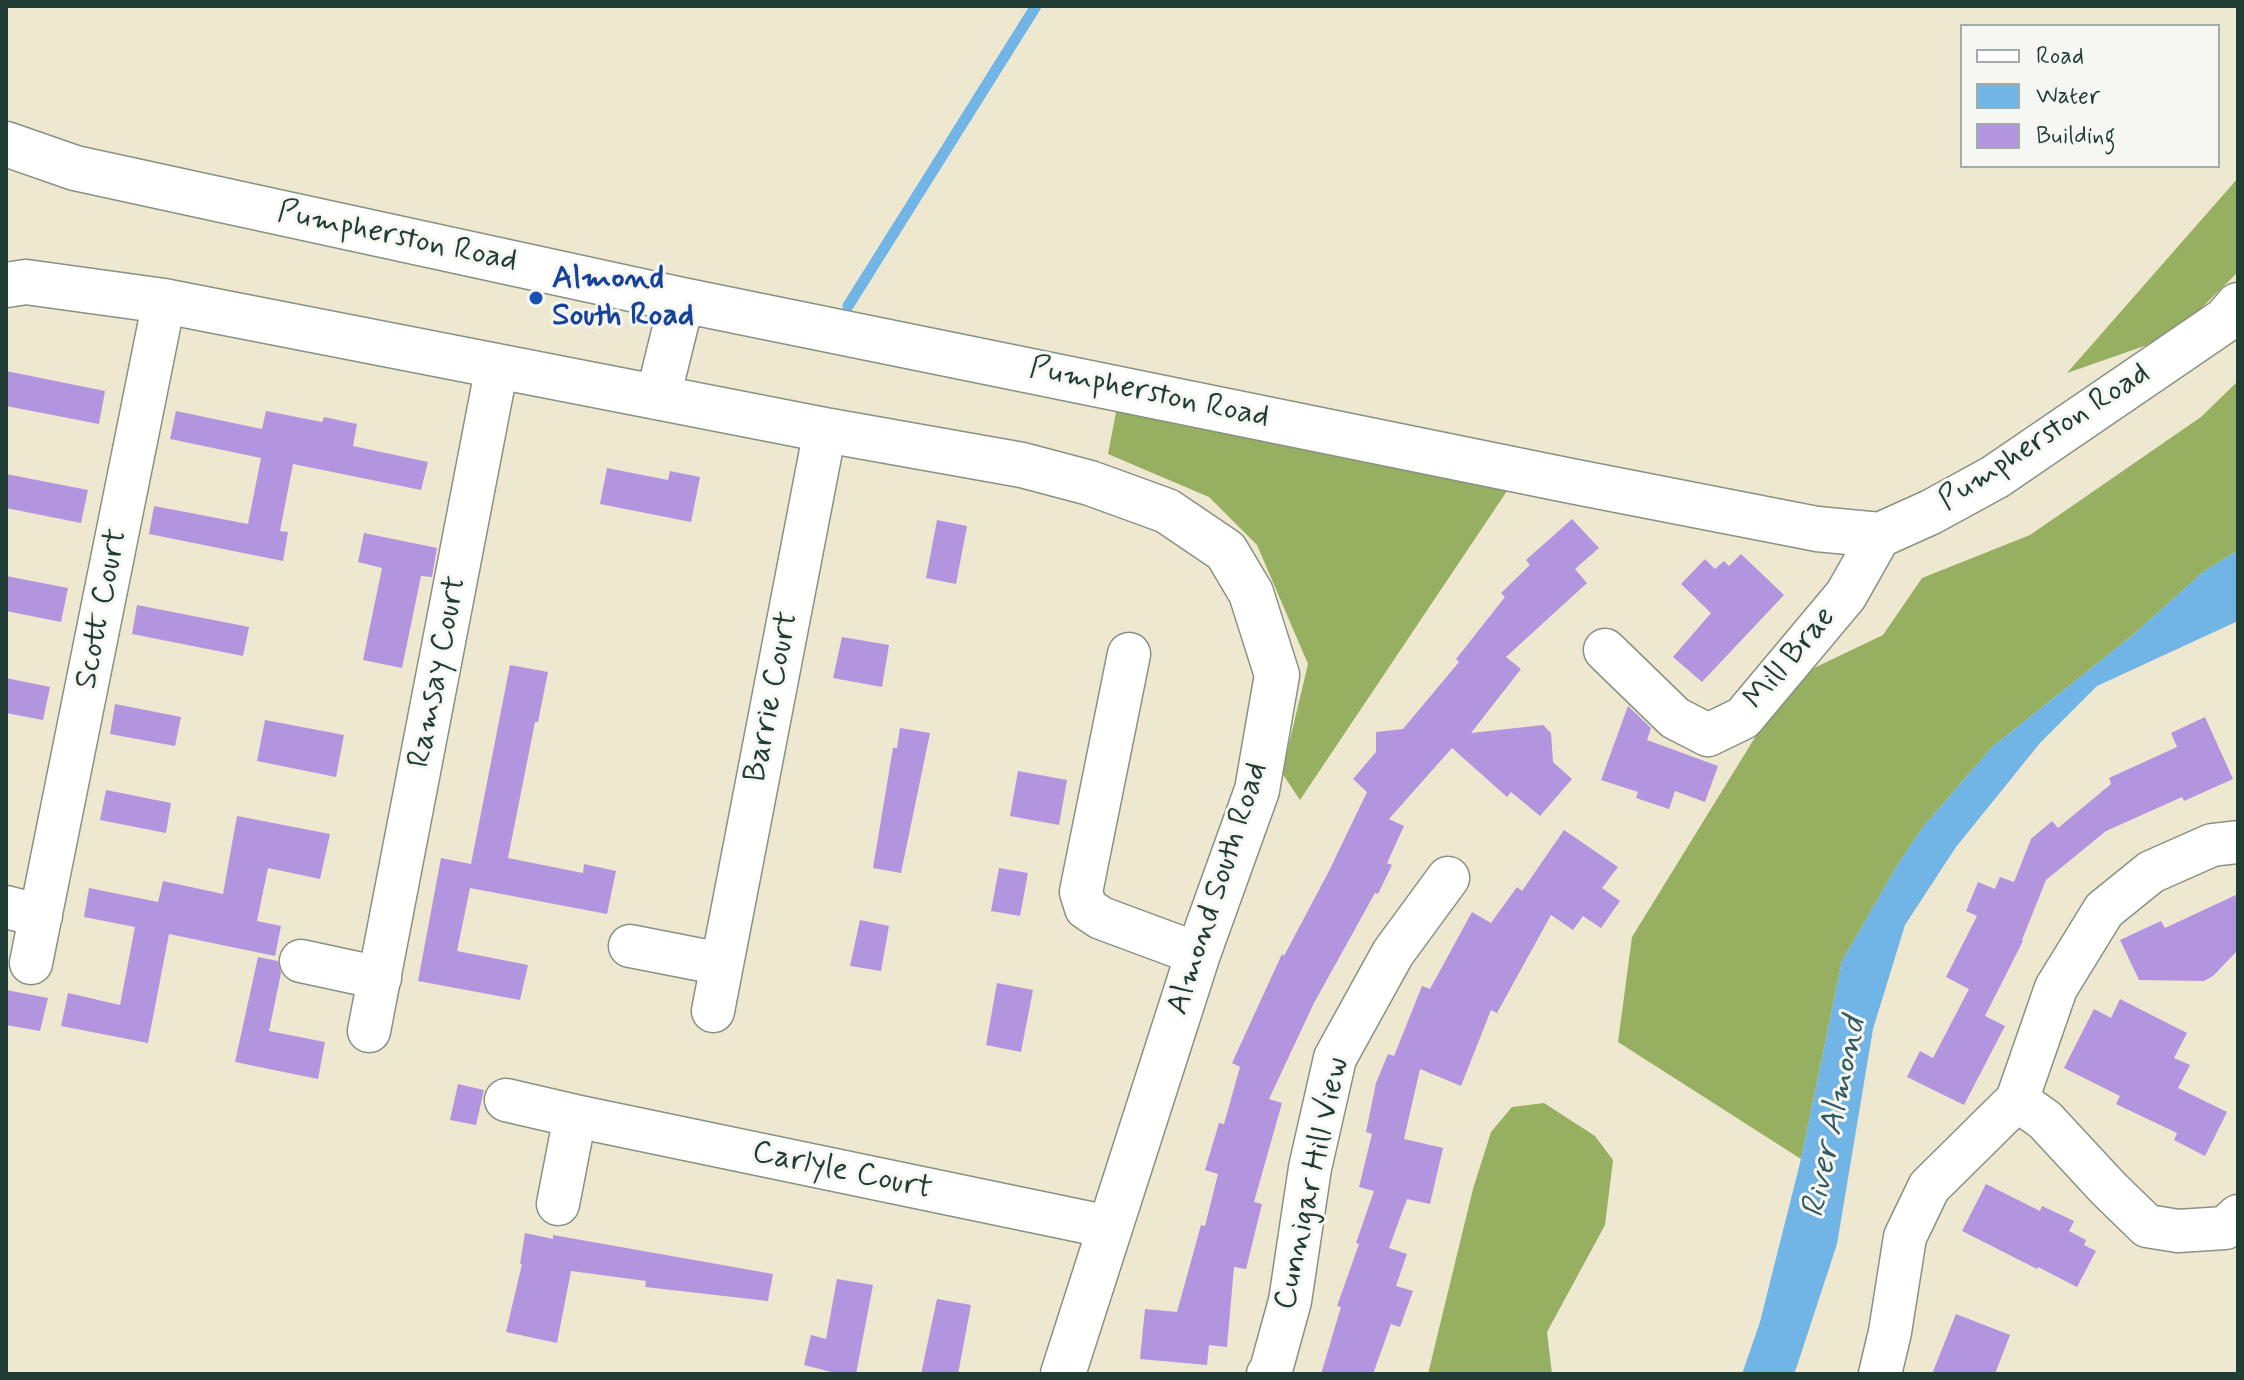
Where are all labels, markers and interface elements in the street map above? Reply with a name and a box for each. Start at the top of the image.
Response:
legend [1960,24,2220,168]
text: Road [2036,41,2084,72]
text: Water [2036,81,2100,112]
text: Building [2036,121,2116,152]
street label: Pumpherston Road [274,194,520,282]
place label: Almond South Road [552,261,694,336]
marker: Almond South Road [527,289,545,307]
street label: Pumpherston Road [1026,350,1272,438]
street label: Pumpherston Road [1932,355,2158,521]
street label: Scott Court [69,526,137,692]
street label: Ramsay Court [402,573,476,771]
street label: Mill Brae [1737,600,1845,718]
street label: Barrie Court [738,608,808,786]
street label: Almond South Road [1160,758,1278,1020]
water label: River Almond [1795,1014,1877,1222]
street label: Cunnigar Hill View [1268,1054,1358,1314]
street label: Carlyle Court [748,1134,936,1210]

